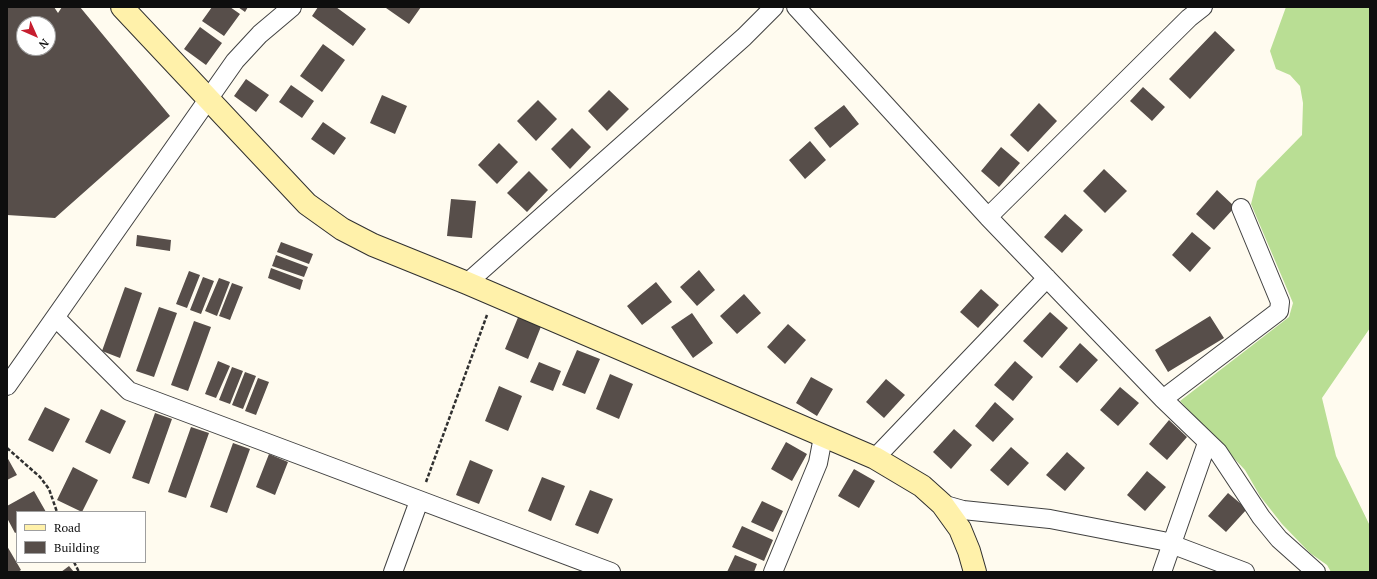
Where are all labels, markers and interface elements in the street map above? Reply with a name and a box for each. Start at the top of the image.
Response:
north arrow [16,16,56,56]
text: N [36,36,52,52]
legend [16,511,146,563]
text: Road [54,520,81,535]
text: Building [54,540,99,555]

